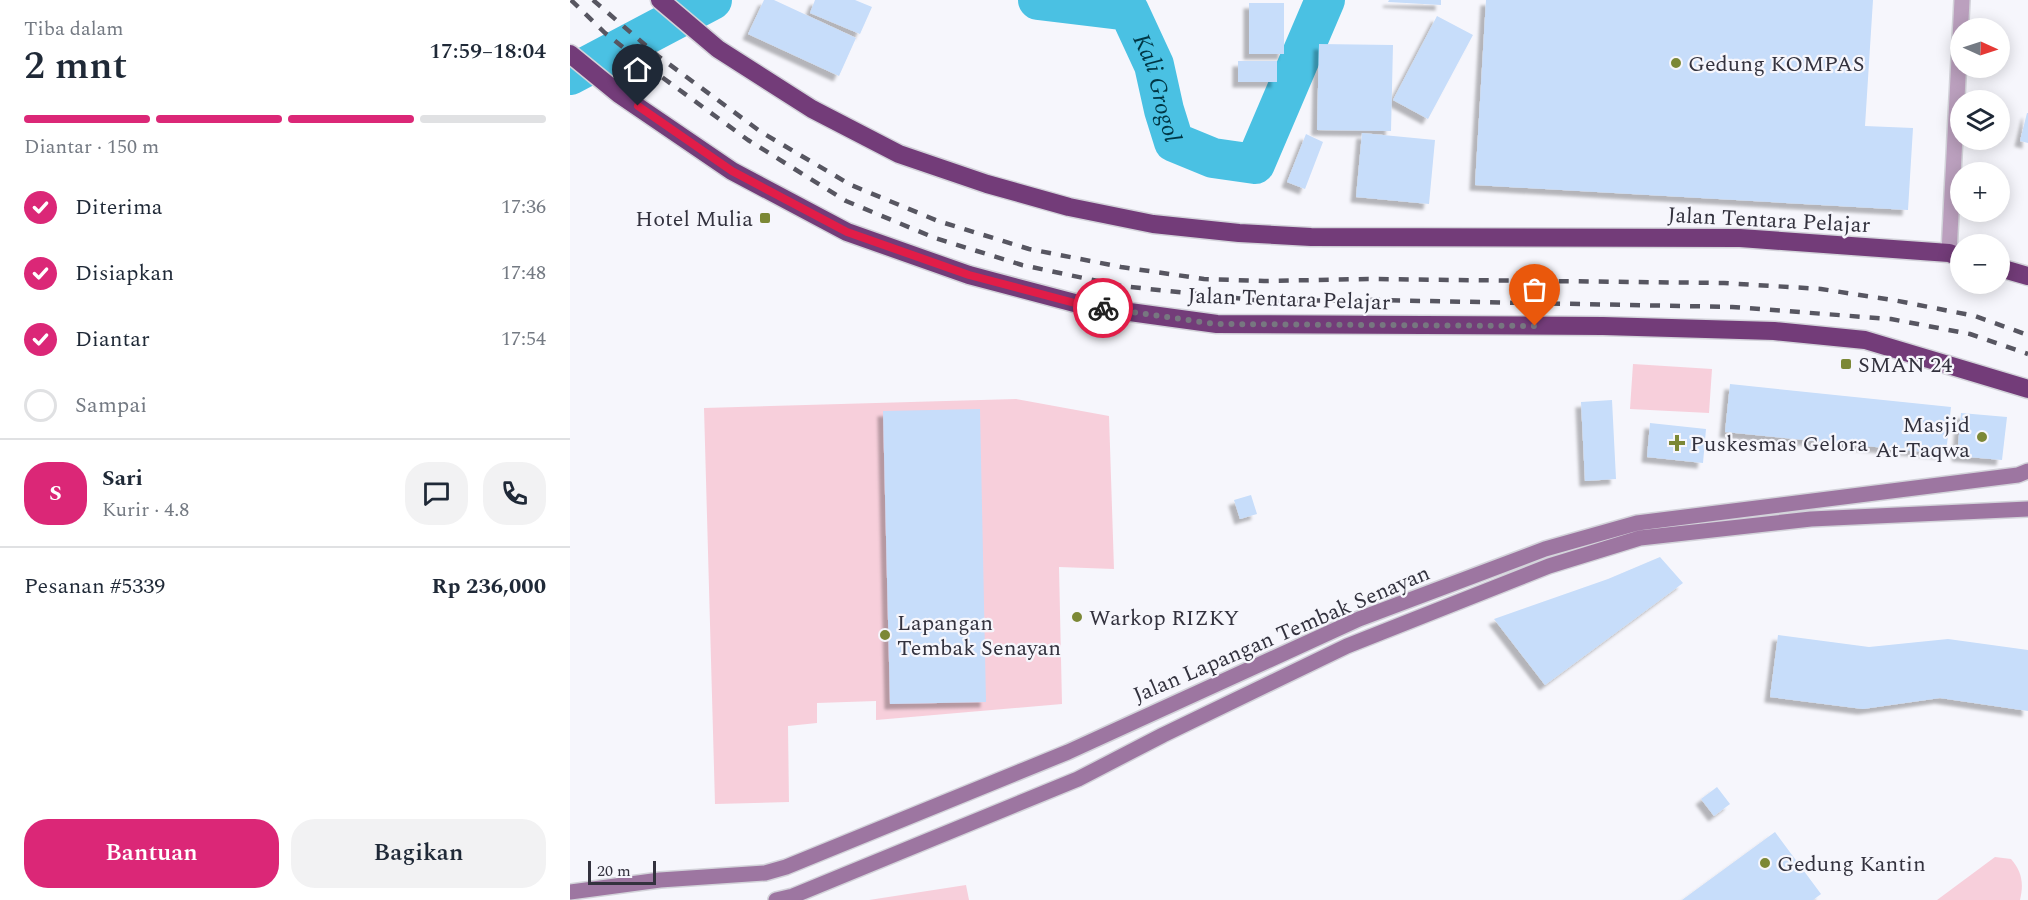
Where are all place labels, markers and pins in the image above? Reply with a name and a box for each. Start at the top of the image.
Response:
pin [612,44,663,106]
place label: Gedung KOMPAS [1688,48,1865,81]
marker: Gedung KOMPAS [1669,56,1683,70]
place label: Hotel Mulia [635,203,753,236]
marker: Hotel Mulia [758,211,772,225]
pin [1509,264,1560,326]
place label: SMAN 24 [1858,349,1952,382]
marker: SMAN 24 [1839,357,1853,371]
place label: Masjid At-Taqwa [1875,409,1970,467]
place label: Puskesmas Gelora [1690,428,1868,461]
marker: Masjid At-Taqwa [1975,430,1989,444]
marker: Puskesmas Gelora [1668,434,1686,452]
place label: Warkop RIZKY [1089,602,1239,635]
place label: Lapangan Tembak Senayan [897,607,1061,665]
marker: Warkop RIZKY [1070,610,1084,624]
marker: Lapangan Tembak Senayan [878,628,892,642]
place label: Gedung Kantin [1777,848,1926,881]
marker: Gedung Kantin [1758,856,1772,870]

